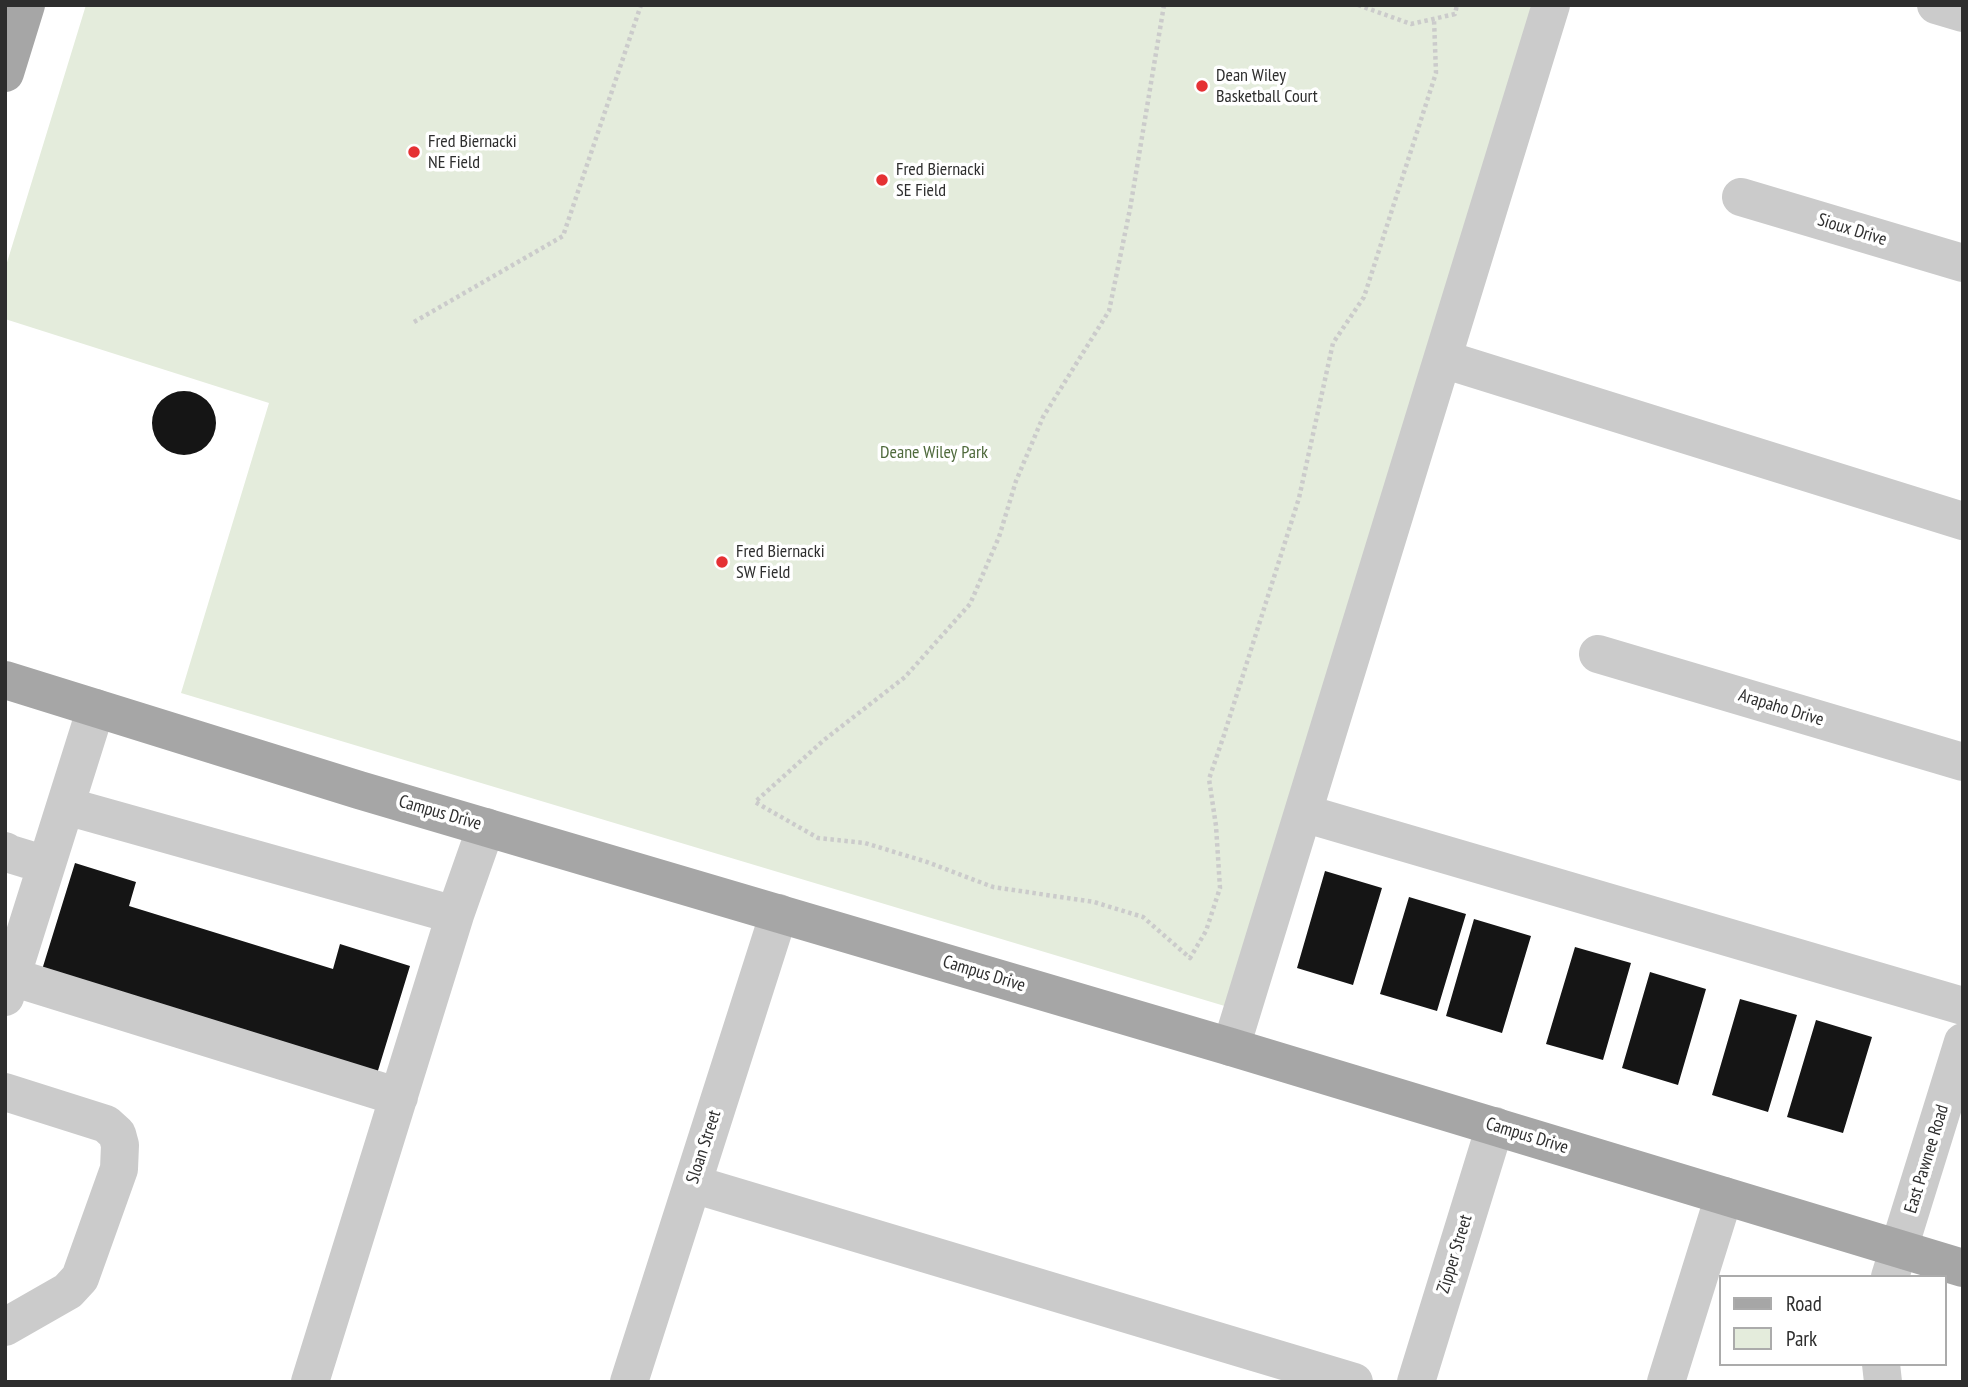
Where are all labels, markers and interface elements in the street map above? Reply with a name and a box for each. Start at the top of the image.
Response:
place label: Dean Wiley Basketball Court [1216,65,1318,108]
marker: Dean Wiley Basketball Court [1194,78,1210,94]
place label: Fred Biernacki NE Field [428,131,517,174]
marker: Fred Biernacki NE Field [406,144,422,160]
place label: Fred Biernacki SE Field [896,159,985,202]
marker: Fred Biernacki SE Field [874,172,890,188]
street label: Sioux Drive [1815,209,1889,251]
park label: Deane Wiley Park [880,442,988,464]
place label: Fred Biernacki SW Field [736,541,825,584]
marker: Fred Biernacki SW Field [714,554,730,570]
street label: Arapaho Drive [1736,685,1826,731]
street label: Campus Drive [396,791,484,835]
street label: Campus Drive [940,951,1028,997]
street label: East Pawnee Road [1900,1102,1954,1216]
street label: Sloan Street [682,1108,726,1186]
street label: Campus Drive [1483,1113,1571,1159]
street label: Zipper Street [1433,1212,1477,1296]
legend [1720,1275,1947,1366]
text: Road [1786,1290,1822,1317]
text: Park [1786,1325,1817,1352]

